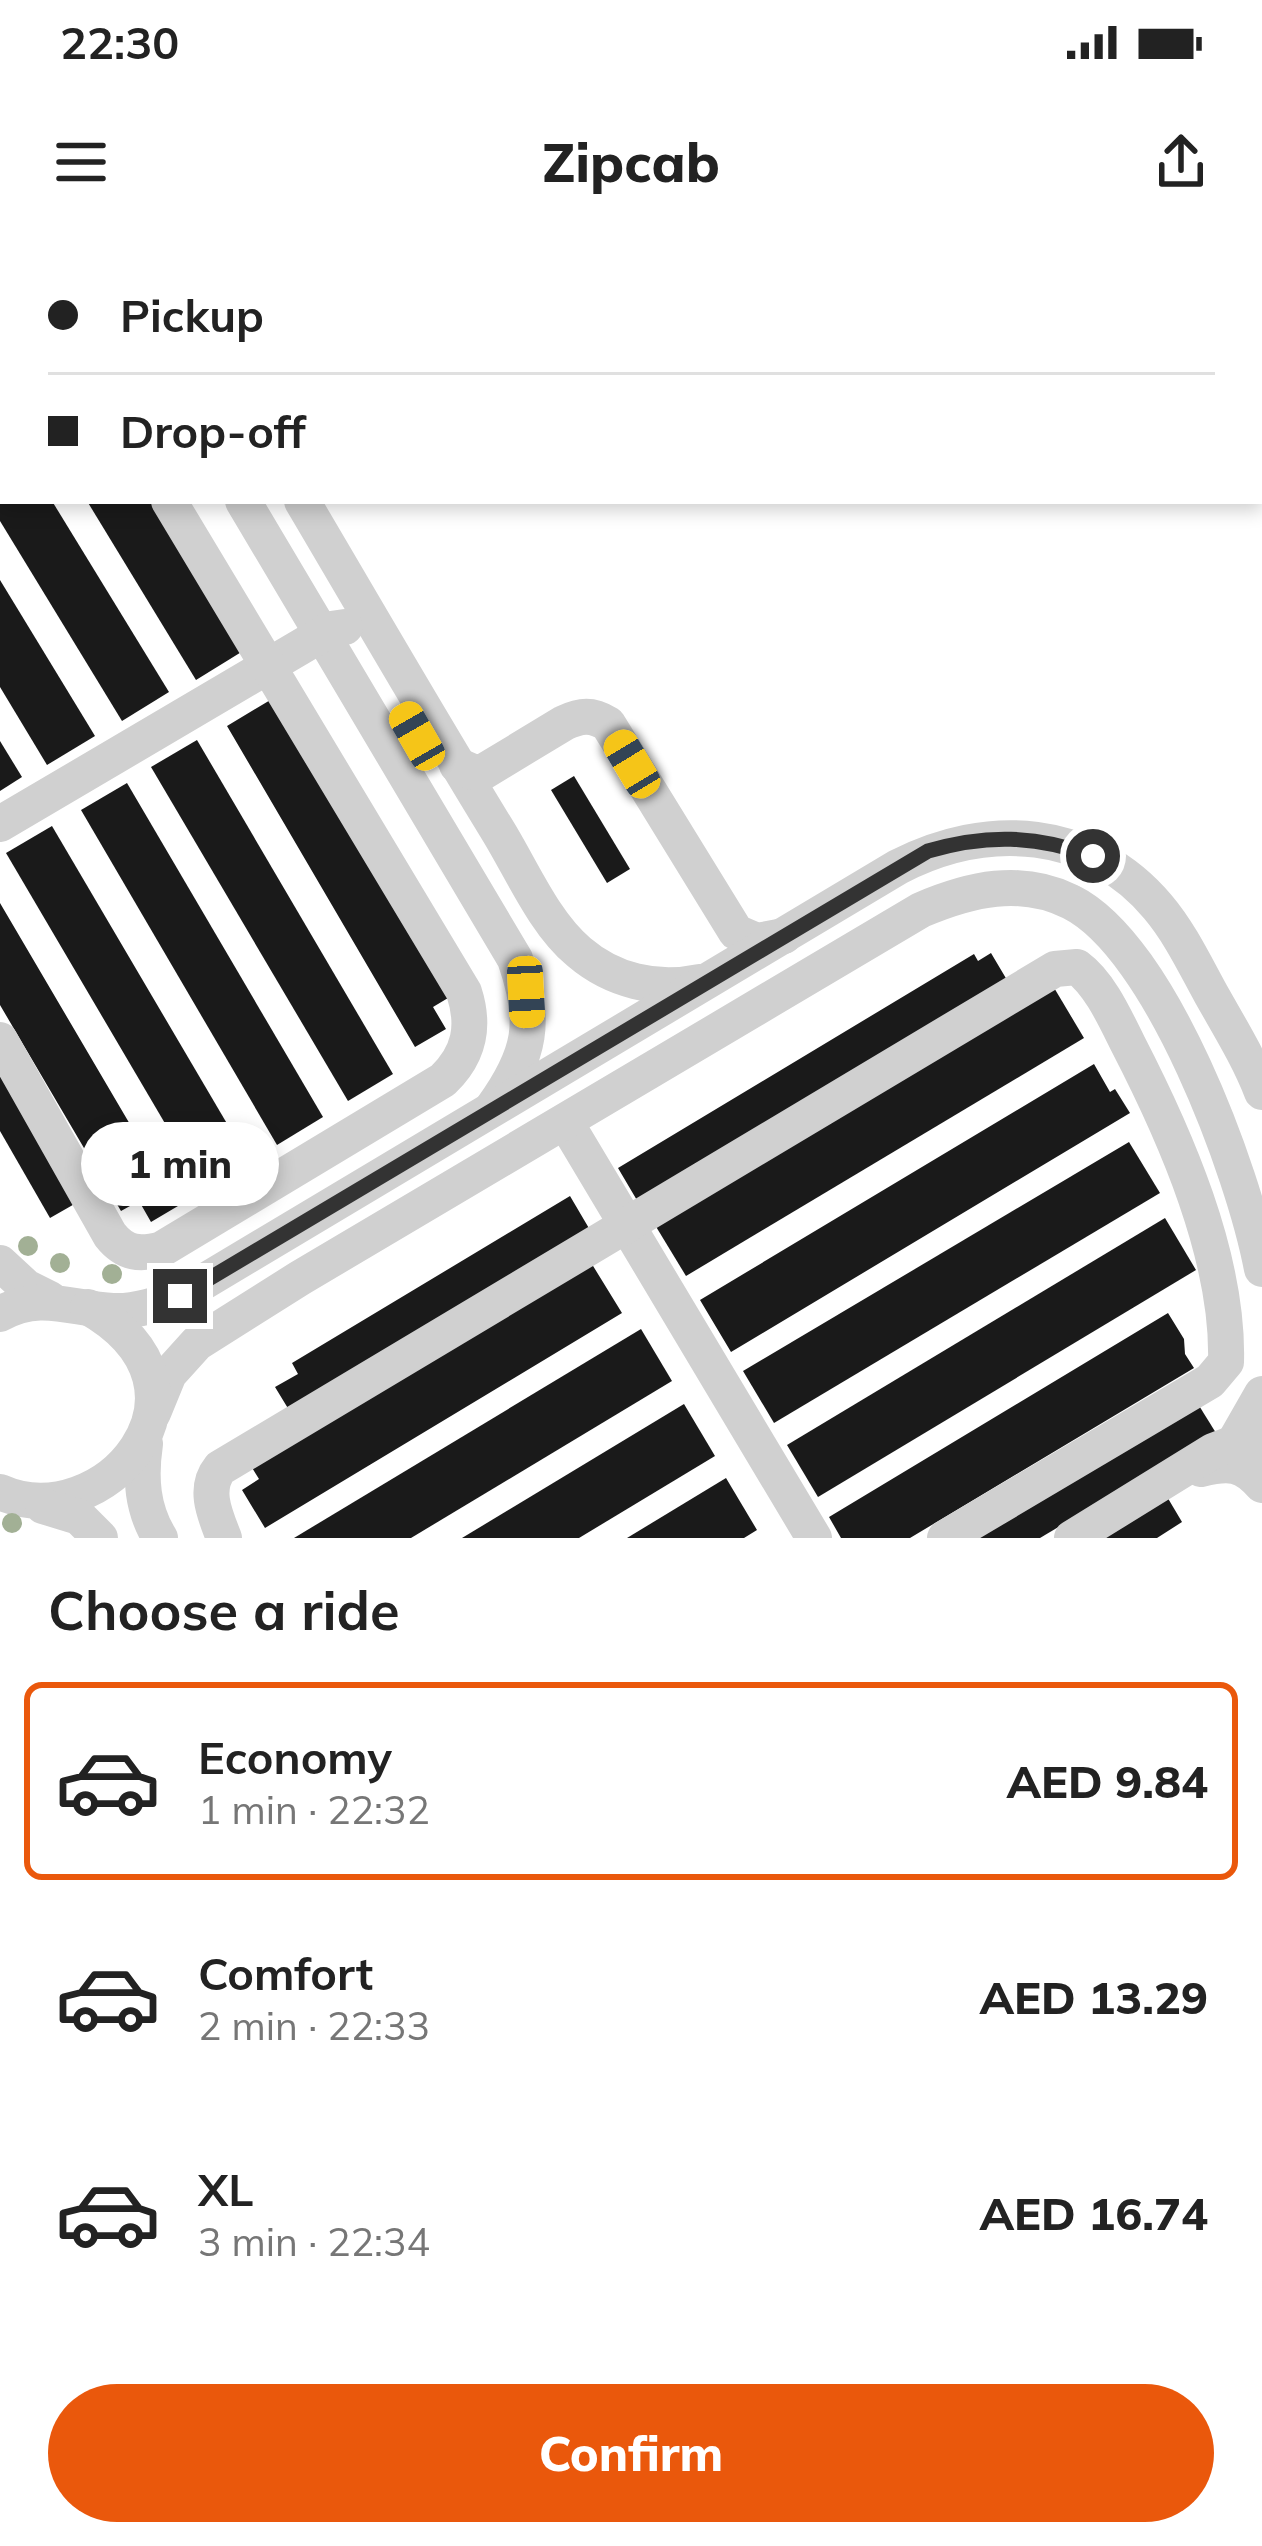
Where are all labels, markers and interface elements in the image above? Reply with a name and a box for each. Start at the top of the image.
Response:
text: 22:30 [60,14,179,70]
text: Zipcab [542,128,720,196]
icon: menu [48,129,114,195]
icon: share [1148,129,1214,195]
text: Pickup [120,287,264,343]
text: Drop-off [120,403,306,459]
car [383,696,451,776]
car [598,724,666,804]
route start [1066,829,1120,883]
car [506,955,546,1029]
callout: 1 min [81,1122,279,1206]
text: 1 min [128,1139,232,1188]
route end [153,1269,207,1323]
text: Choose a ride [48,1576,400,1644]
icon: car [54,1727,162,1835]
text: Economy [198,1729,392,1785]
text: AED 9.84 [1007,1753,1208,1809]
text: 1 min · 22:32 [198,1785,430,1834]
icon: car [54,1943,162,2051]
text: Comfort [198,1945,373,2001]
text: AED 13.29 [980,1969,1208,2025]
text: 2 min · 22:33 [198,2001,430,2050]
icon: car [54,2159,162,2267]
text: XL [198,2161,253,2217]
text: AED 16.74 [980,2185,1208,2241]
text: 3 min · 22:34 [198,2217,430,2266]
button: Confirm [48,2384,1214,2522]

